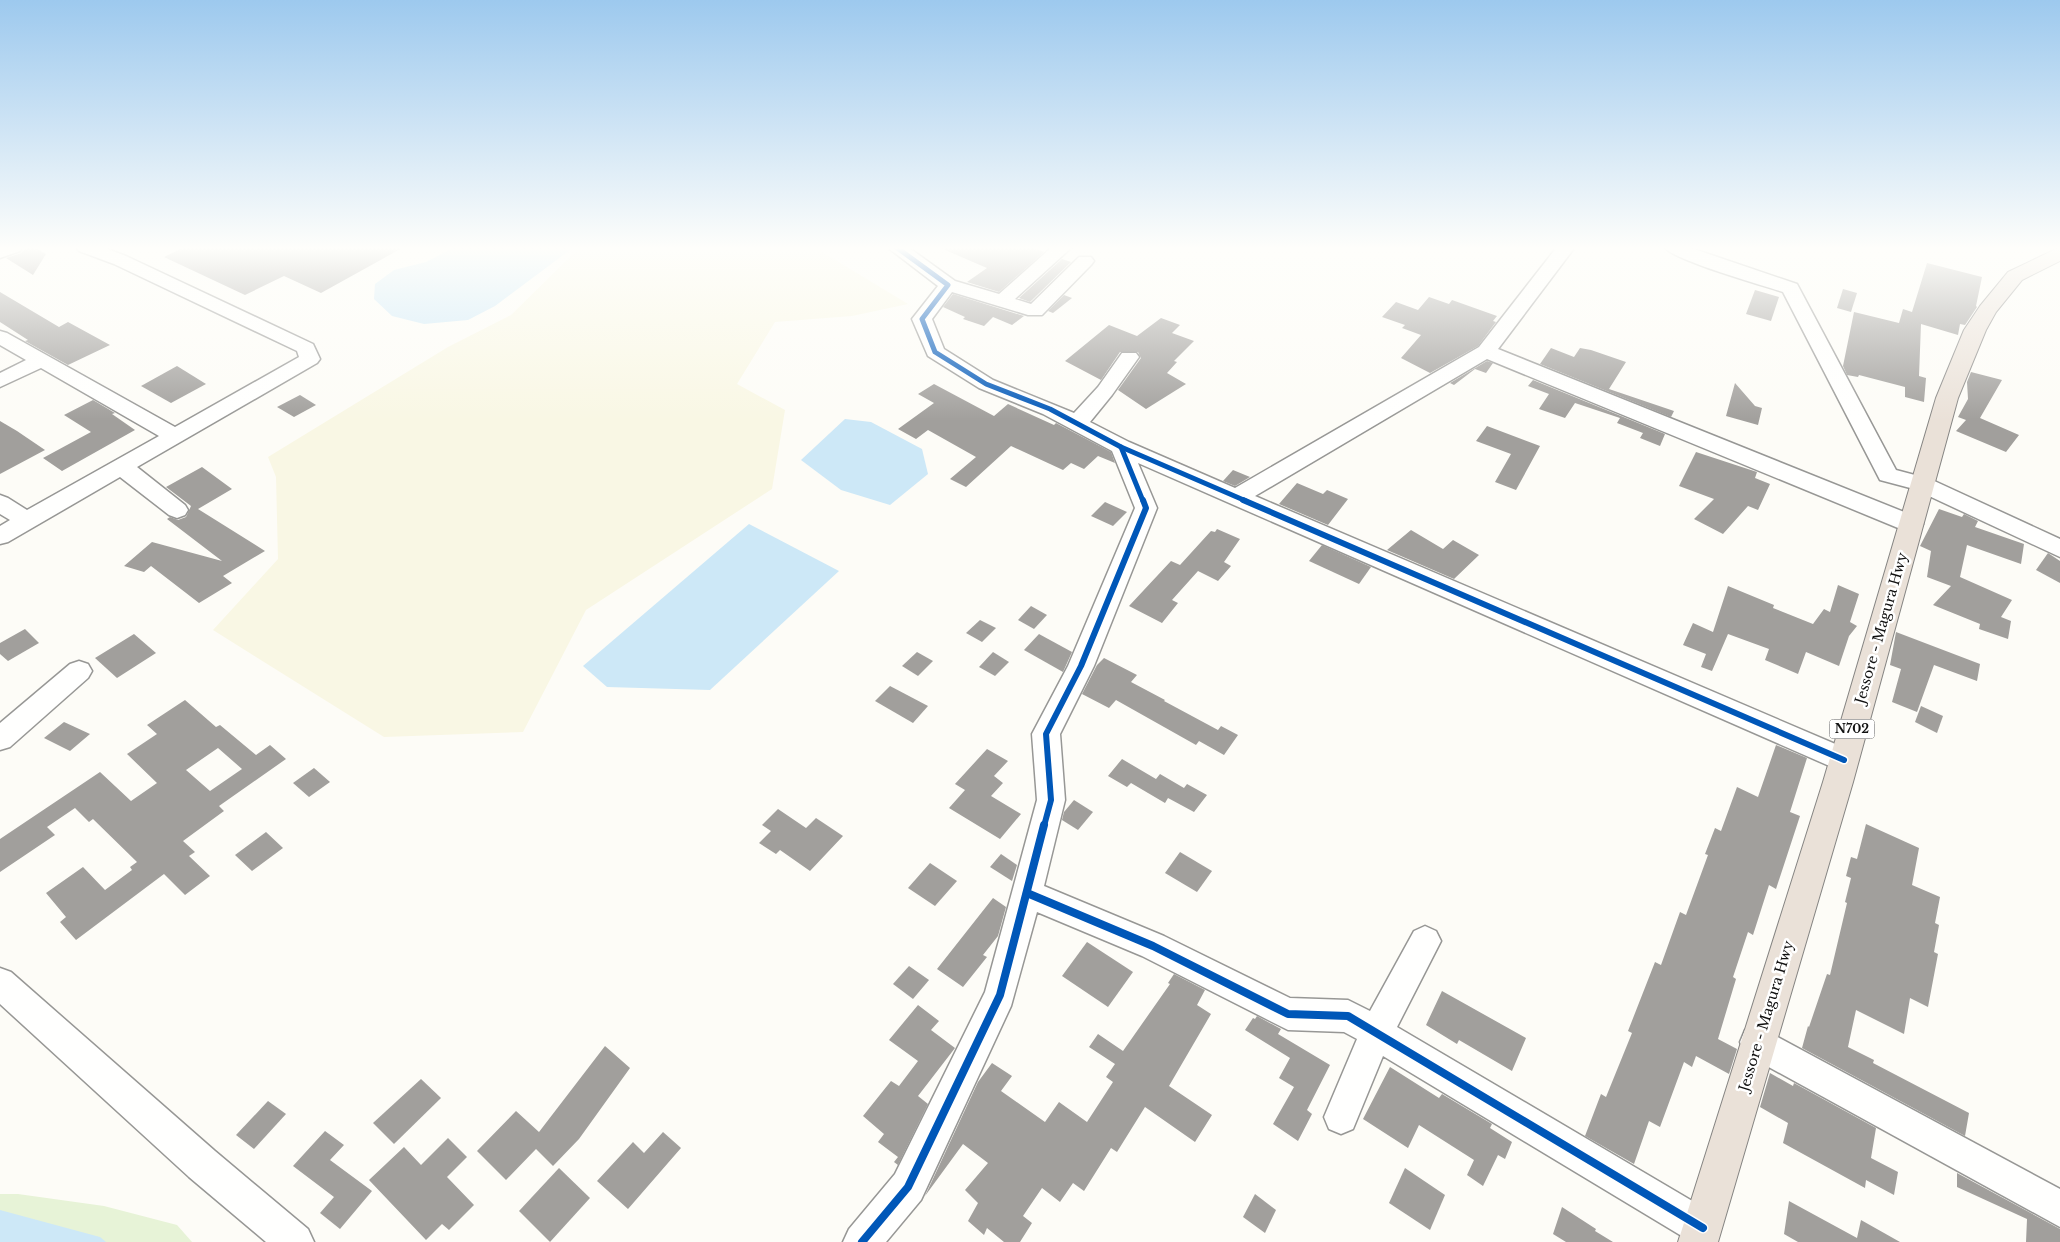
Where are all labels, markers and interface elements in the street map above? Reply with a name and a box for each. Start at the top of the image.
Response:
street label: Jessore - Magura Hwy [1850,550,1911,708]
road number: N702 [1830,720,1874,739]
street label: Jessore - Magura Hwy [1734,938,1798,1095]

